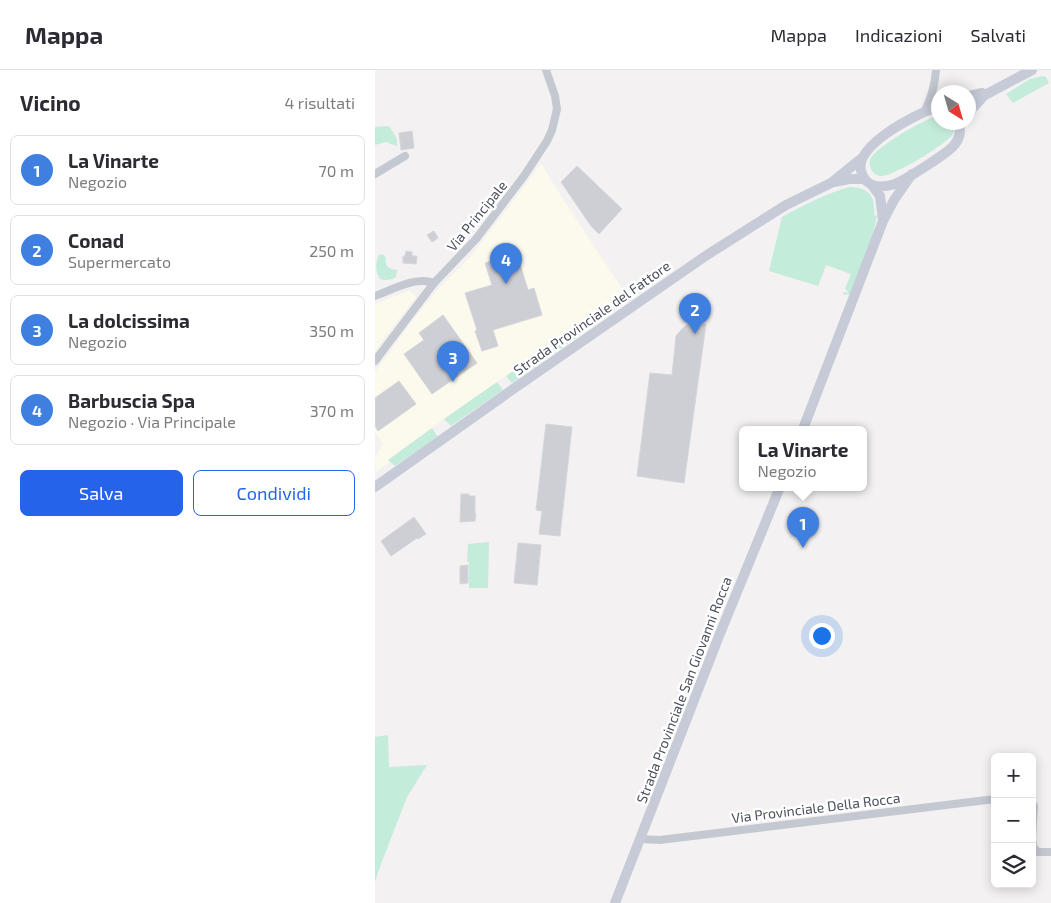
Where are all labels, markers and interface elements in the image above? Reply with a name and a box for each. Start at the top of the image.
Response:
text: Mappa [25,20,103,49]
text: Mappa [771,24,827,46]
text: Indicazioni [855,24,942,46]
text: Salvati [970,24,1026,46]
north arrow [931,85,976,130]
text: Vicino [20,90,81,115]
text: 4 risultati [284,93,355,112]
text: La Vinarte [68,149,159,172]
text: 1 [34,161,40,180]
text: 70 m [319,161,354,180]
text: Negozio [68,172,127,191]
street label: Via Principale [443,177,510,254]
text: Conad [68,229,124,252]
text: 2 [32,241,42,260]
text: 250 m [309,241,354,260]
pin: 4 [490,243,522,284]
text: Supermercato [68,252,171,271]
street label: Strada Provinciale del Fattore [510,257,673,378]
pin: 2 [679,293,711,334]
text: La dolcissima [68,309,190,332]
text: 3 [32,321,42,340]
text: 350 m [309,321,354,340]
text: Negozio [68,332,127,351]
pin: 3 [437,341,469,382]
text: Barbuscia Spa [68,389,195,412]
text: 4 [32,401,42,420]
text: 370 m [310,401,354,420]
text: Negozio · Via Principale [68,412,236,431]
popup [739,426,867,491]
text: La Vinarte [758,438,848,461]
text: Negozio [758,461,817,480]
button: Salva [20,470,183,516]
button: Condividi [193,470,355,516]
pin: 1 [787,507,819,548]
street label: Strada Provinciale San Giovanni Rocca [632,574,735,805]
your location [809,623,835,649]
map controls [991,753,1036,888]
button: + [991,753,1036,798]
street label: Via Provinciale Della Rocca [731,789,901,826]
button: − [991,798,1036,843]
button: layers [991,843,1036,888]

